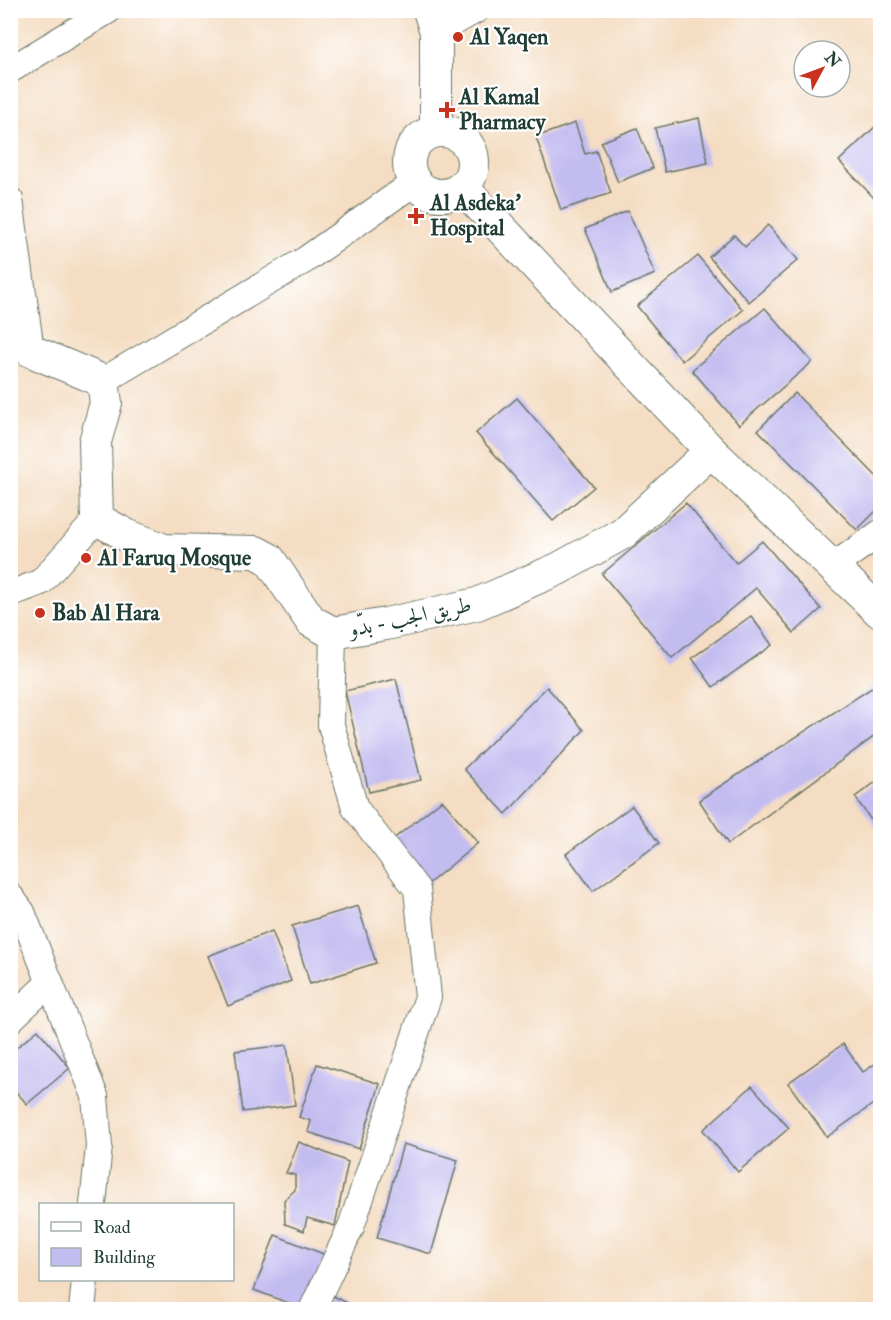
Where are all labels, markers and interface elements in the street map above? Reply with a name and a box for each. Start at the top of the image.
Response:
place label: Al Yaqen [469,23,549,52]
marker: Al Yaqen [451,30,465,44]
north arrow [792,39,852,99]
text: N [820,47,845,72]
place label: Al Kamal Pharmacy [458,83,547,137]
marker: Al Kamal Pharmacy [440,103,454,117]
place label: Al Asdeka' Hospital [429,189,521,243]
marker: Al Asdeka' Hospital [407,207,425,225]
place label: Al Faruq Mosque [97,544,252,573]
marker: Al Faruq Mosque [79,551,93,565]
street label: طريق الجب - بدّو [344,588,474,644]
place label: Bab Al Hara [52,599,160,627]
marker: Bab Al Hara [33,606,47,620]
legend [39,1203,234,1281]
text: Road [93,1216,131,1239]
text: Building [93,1246,156,1269]

